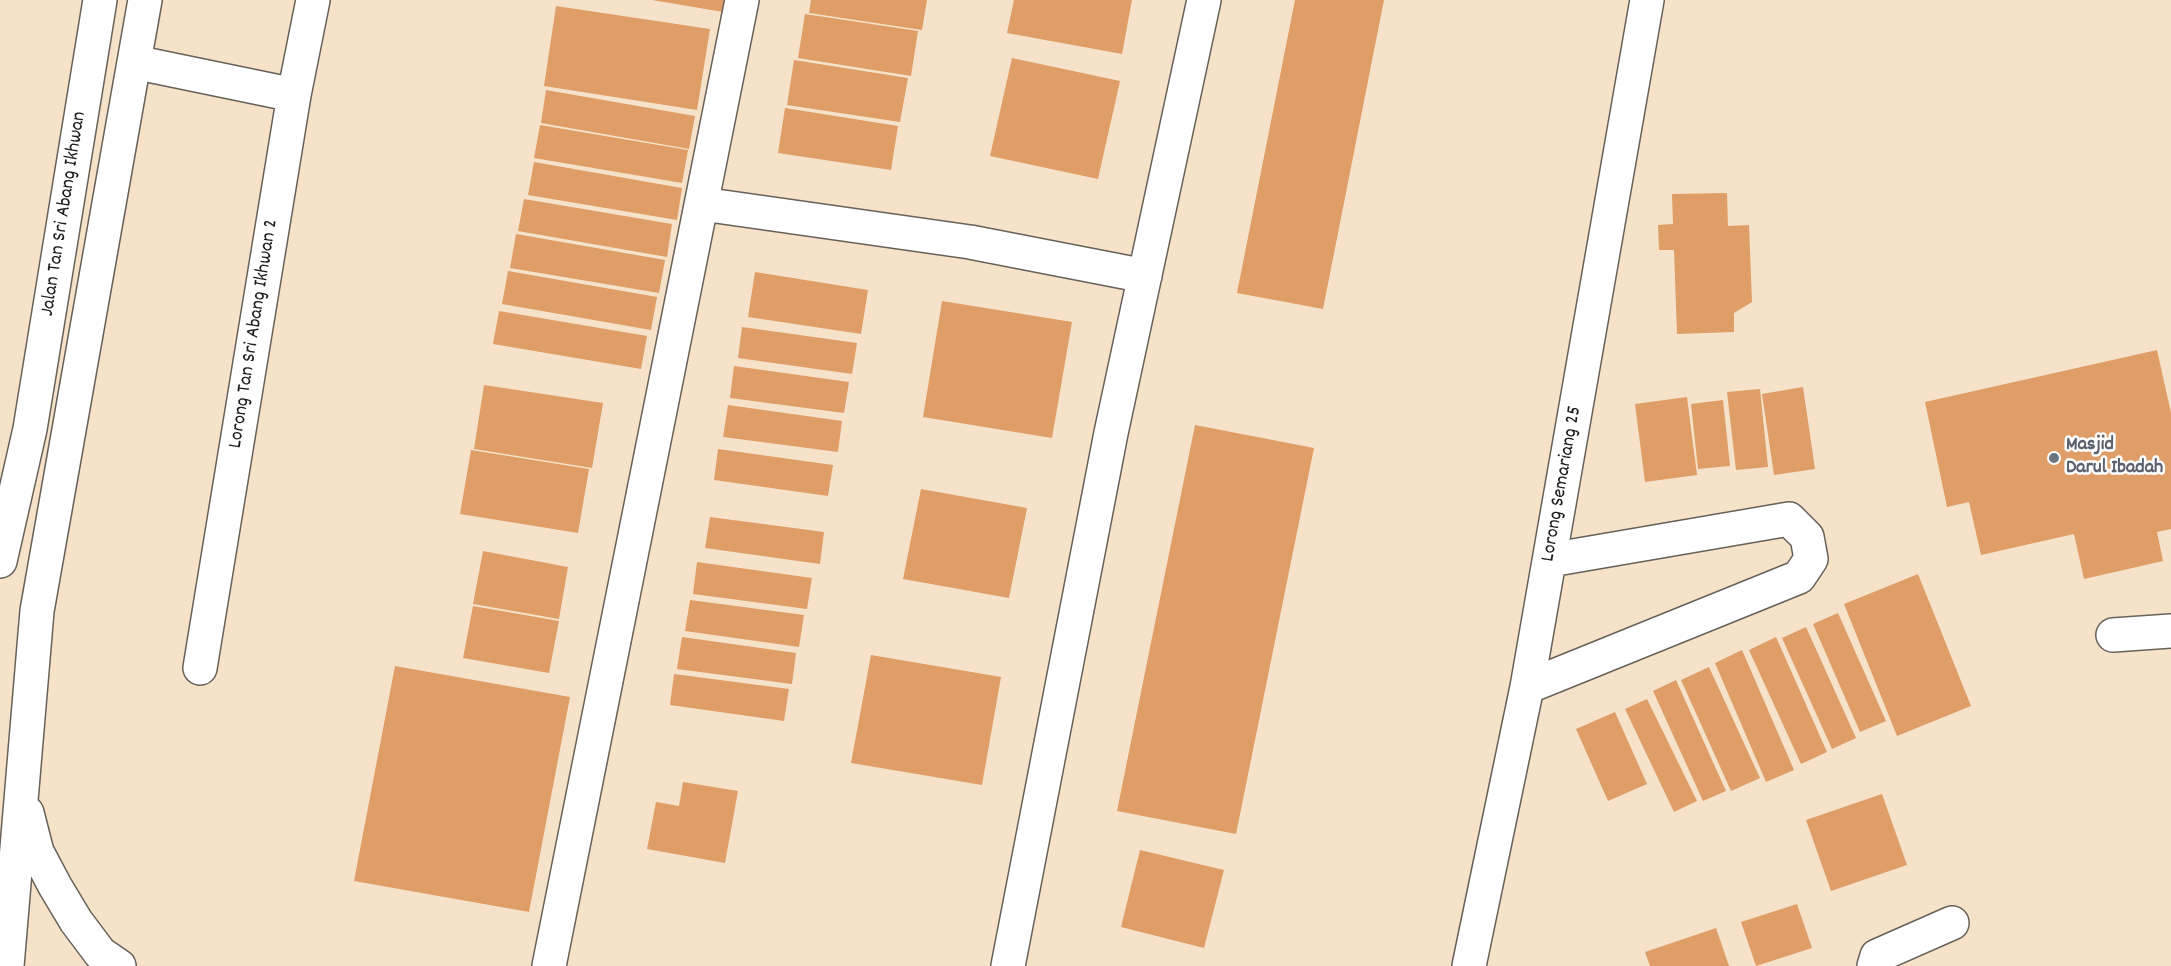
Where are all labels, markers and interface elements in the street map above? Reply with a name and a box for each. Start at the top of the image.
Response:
street label: Jalan Tan Sri Abang Ikhwan [37,110,93,318]
street label: Lorong Tan Sri Abang Ikhwan 2 [225,218,285,450]
street label: Lorong Semariang 25 [1537,404,1589,564]
place label: Masjid Darul Ibadah [2066,434,2163,481]
marker: Masjid Darul Ibadah [2047,451,2061,465]

